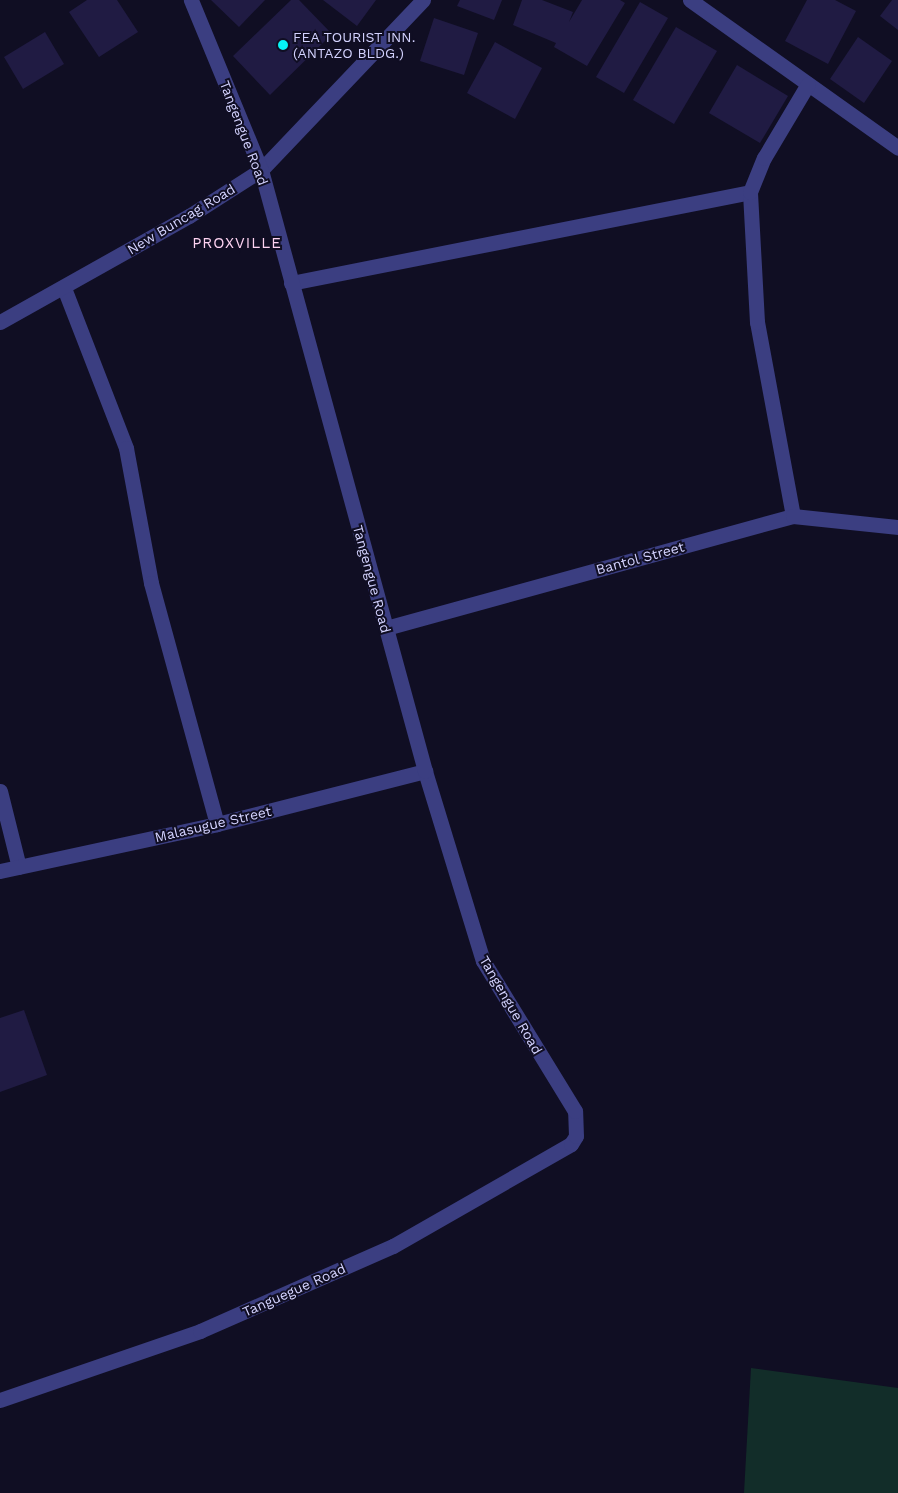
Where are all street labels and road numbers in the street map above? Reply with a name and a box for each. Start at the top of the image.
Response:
street label: Tangengue Road [216,78,272,188]
street label: New Buncag Road [124,180,238,258]
street label: Tangengue Road [350,523,394,635]
street label: Bantol Street [594,538,686,578]
street label: Malasugue Street [153,802,273,846]
street label: Tangengue Road [476,953,546,1057]
street label: Tanguegue Road [240,1260,348,1320]

